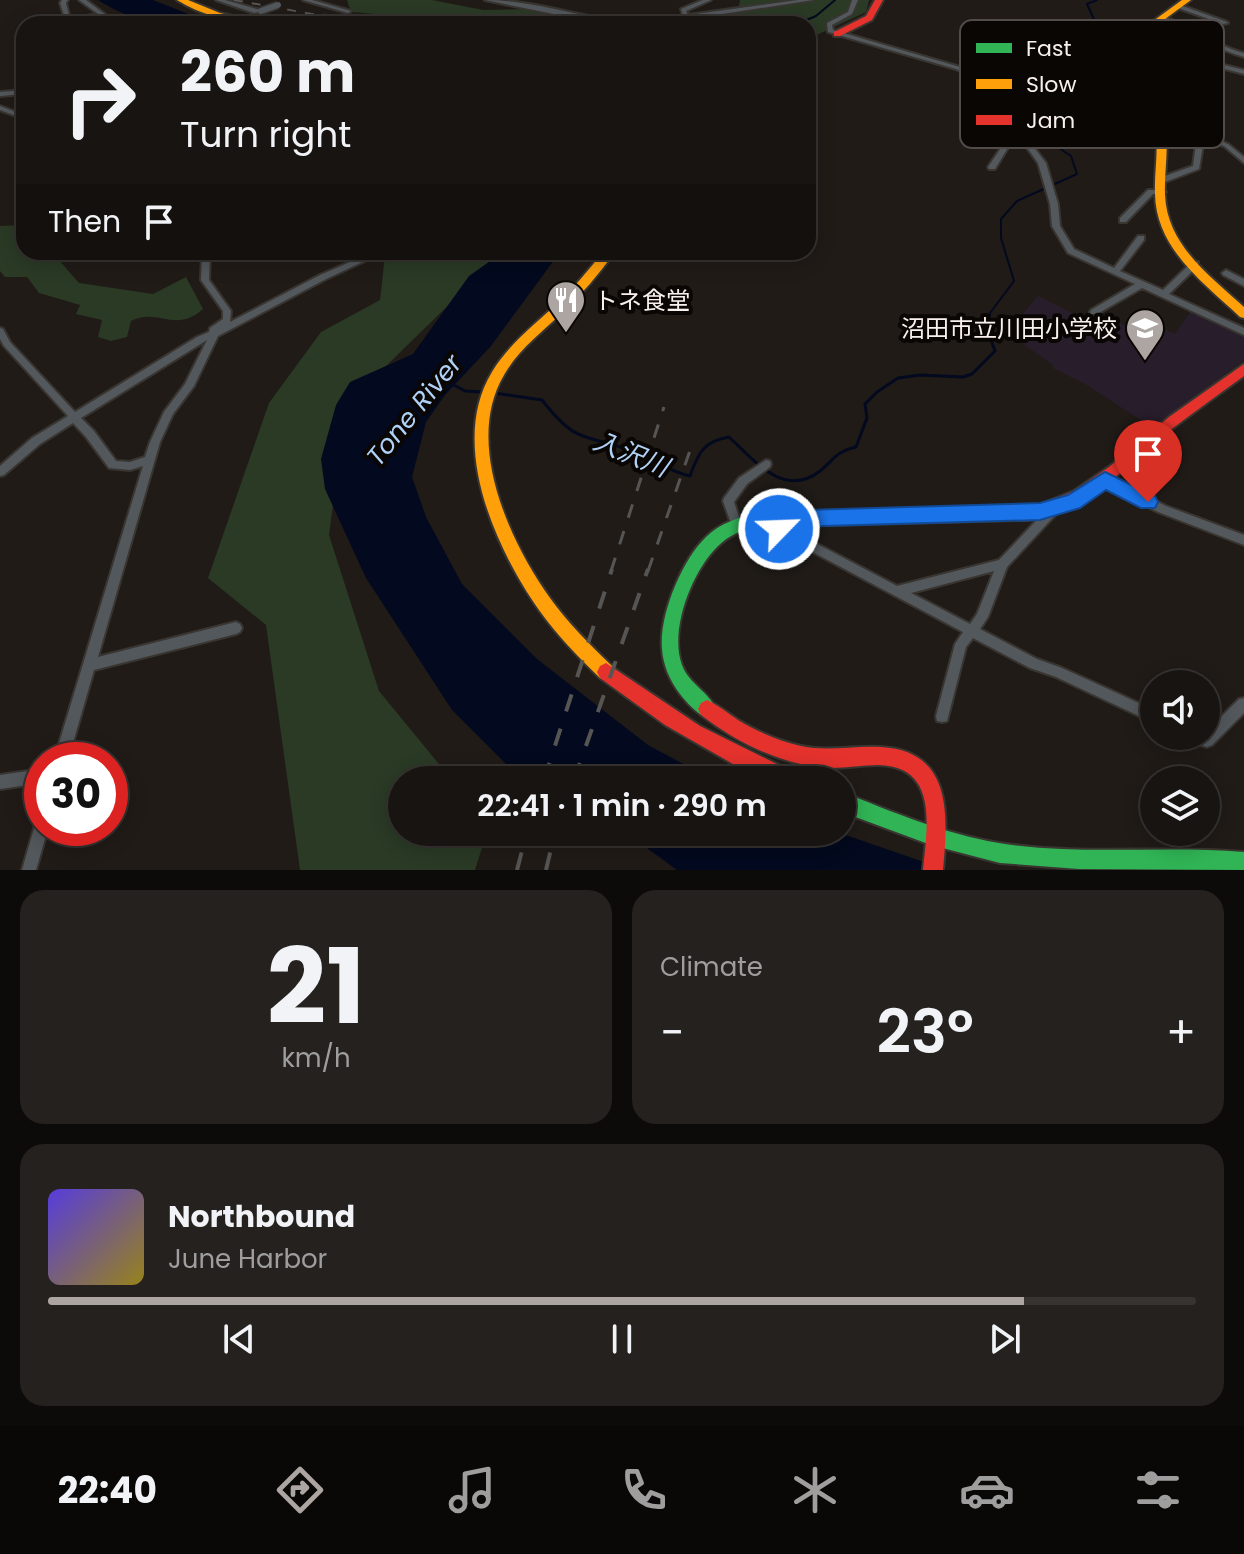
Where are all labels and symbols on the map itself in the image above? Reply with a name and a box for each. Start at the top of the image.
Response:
legend [960,20,1224,148]
text: Fast [1026,33,1071,64]
text: Slow [1026,69,1076,100]
text: Jam [1026,105,1075,136]
restaurant icon: トネ食堂 [545,279,587,334]
place label: トネ食堂 [594,284,690,317]
school or university icon: 沼田市立川田小学校 [1124,307,1166,362]
place label: 沼田市立川田小学校 [901,312,1117,345]
water label: Tone River [358,346,471,473]
pin [1114,420,1182,502]
water label: 入沢川 [588,423,677,486]
position arrow [737,487,821,571]
speed limit sign: 30 [24,742,128,846]

